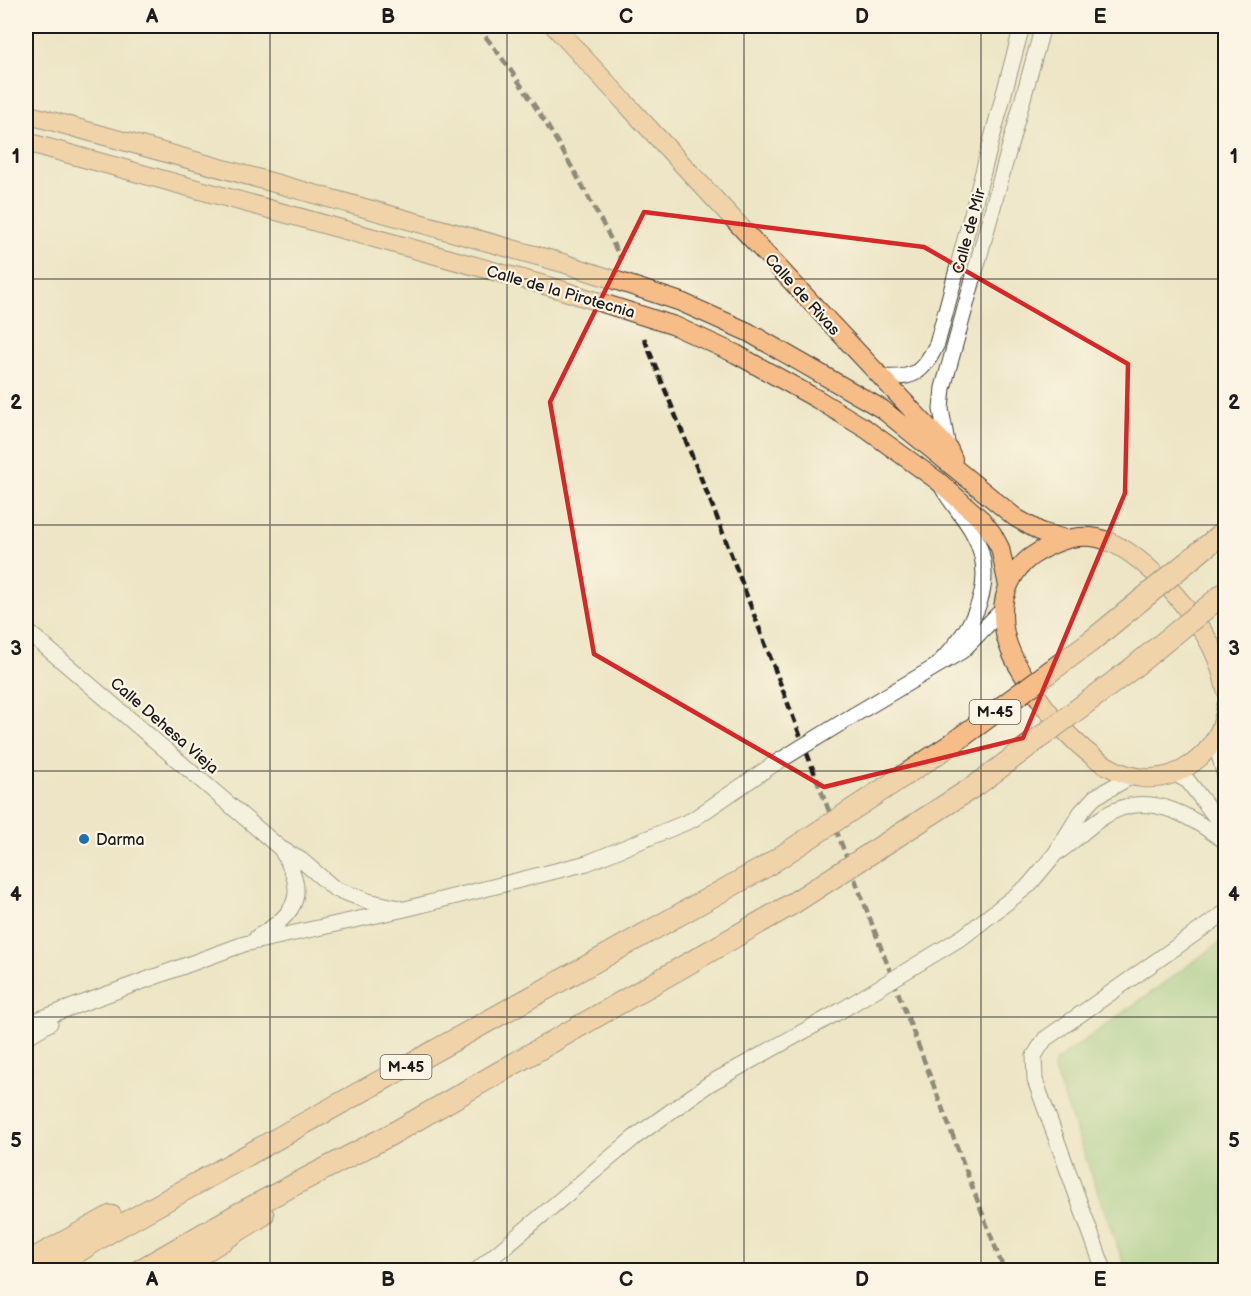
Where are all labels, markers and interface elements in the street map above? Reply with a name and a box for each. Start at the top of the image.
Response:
text: A [145,5,159,29]
text: B [381,5,395,29]
text: C [619,5,633,29]
text: D [855,5,869,29]
text: E [1094,5,1107,29]
text: 1 [12,145,20,169]
text: 1 [1230,145,1238,169]
street label: Calle de Mir [949,186,990,276]
street label: Calle de Rivas [760,250,844,340]
street label: Calle de la Pirotecnia [484,262,637,323]
text: 2 [10,391,22,415]
text: 2 [1228,391,1240,415]
text: 3 [10,637,22,661]
text: 3 [1228,637,1240,661]
street label: Calle Dehesa Vieja [106,674,222,778]
road number: M-45 [970,700,1020,724]
place label: Darma [96,831,145,850]
marker: Darma [77,832,91,846]
text: 4 [10,883,22,907]
text: 4 [1228,883,1240,907]
road number: M-45 [380,1055,432,1079]
text: 5 [10,1129,22,1153]
text: 5 [1228,1129,1240,1153]
text: A [145,1268,159,1292]
text: B [381,1268,395,1292]
text: C [619,1268,633,1292]
text: D [855,1268,869,1292]
text: E [1094,1268,1107,1292]

